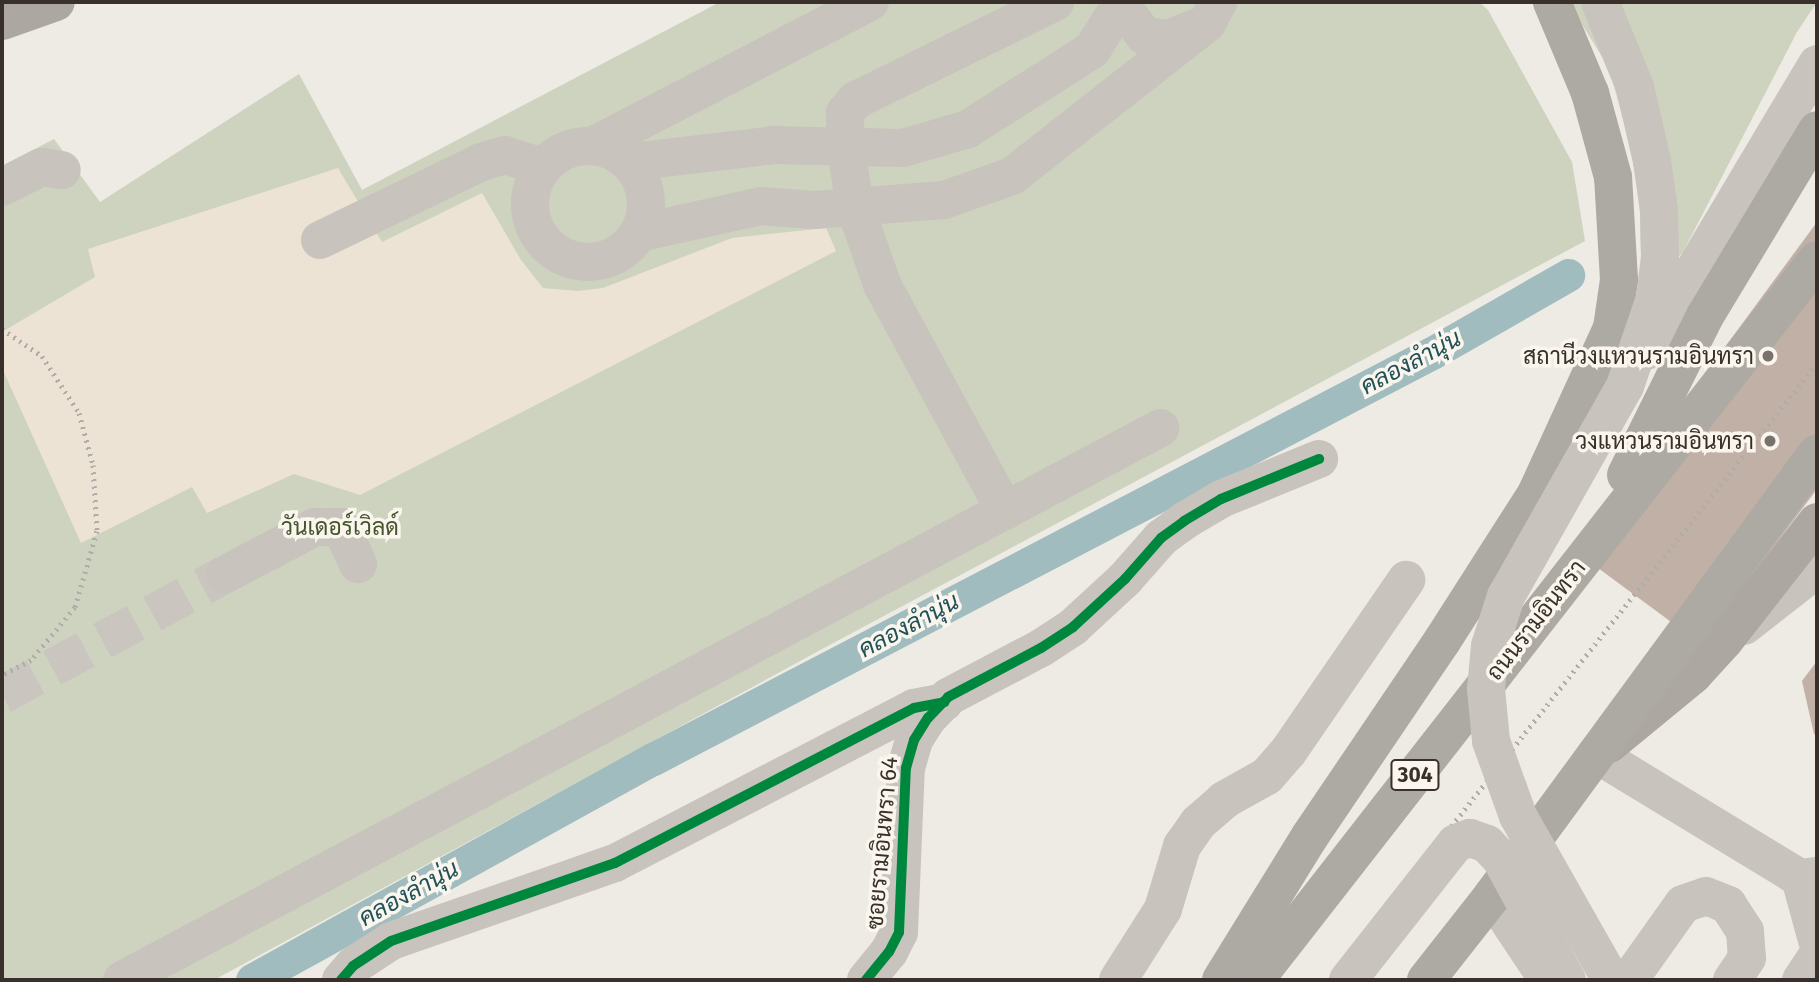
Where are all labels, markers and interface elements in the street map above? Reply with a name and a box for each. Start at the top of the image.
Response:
water label: คลองลำนุ่น [1356,325,1466,401]
place label: สถานีวงแหวนรามอินทรา [1523,342,1754,370]
marker: สถานีวงแหวนรามอินทรา [1760,348,1776,364]
place label: วงแหวนรามอินทรา [1575,427,1754,455]
marker: วงแหวนรามอินทรา [1760,431,1780,451]
park label: วันเดอร์เวิลด์ [281,513,399,541]
street label: ถนนรามอินทรา [1481,555,1591,685]
water label: คลองลำนุ่น [854,588,964,664]
street label: ซอยรามอินทรา 64 [861,755,903,931]
road number: 304 [1389,758,1441,792]
water label: คลองลำนุ่น [354,855,464,933]

